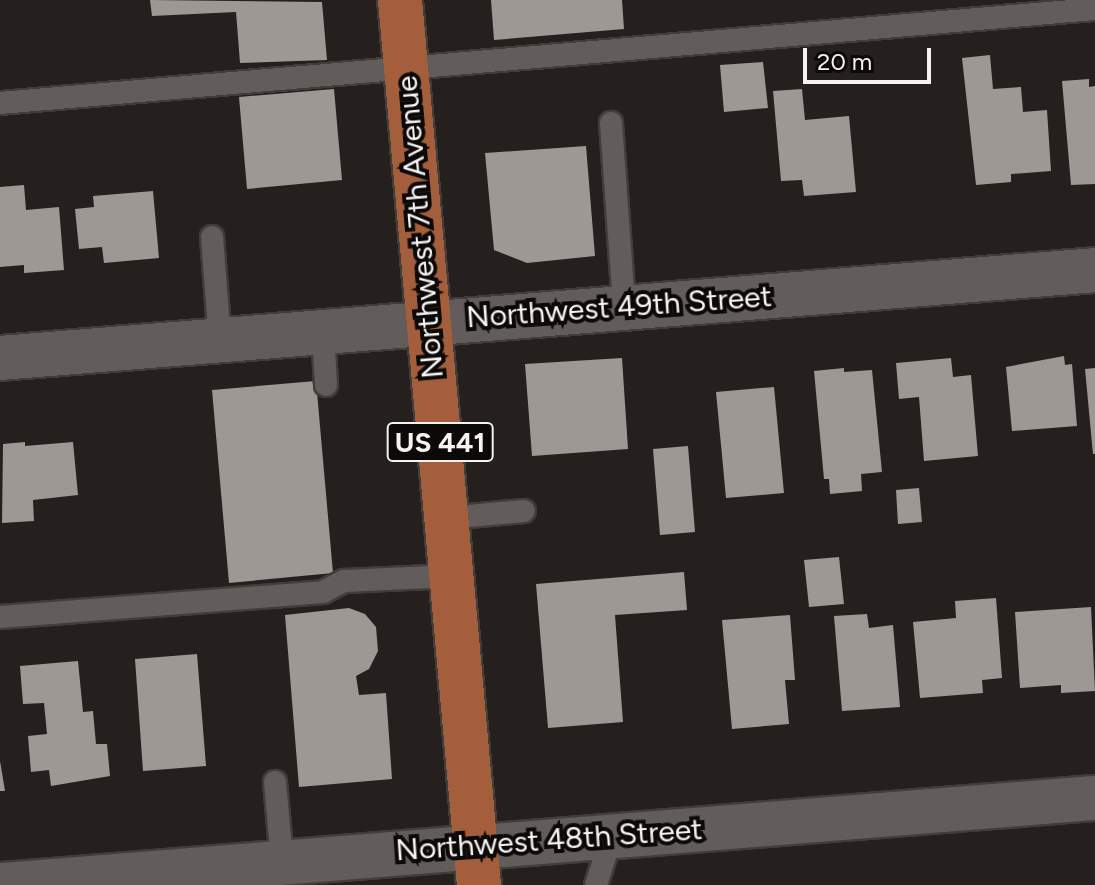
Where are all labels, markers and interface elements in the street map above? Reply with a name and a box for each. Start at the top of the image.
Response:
scale bar [807,32,935,82]
text: 20 m [817,47,872,76]
street label: Northwest 7th Avenue [389,74,451,380]
street label: Northwest 49th Street [465,278,773,336]
road number: US 441 [386,418,494,466]
street label: Northwest 48th Street [394,811,704,869]

